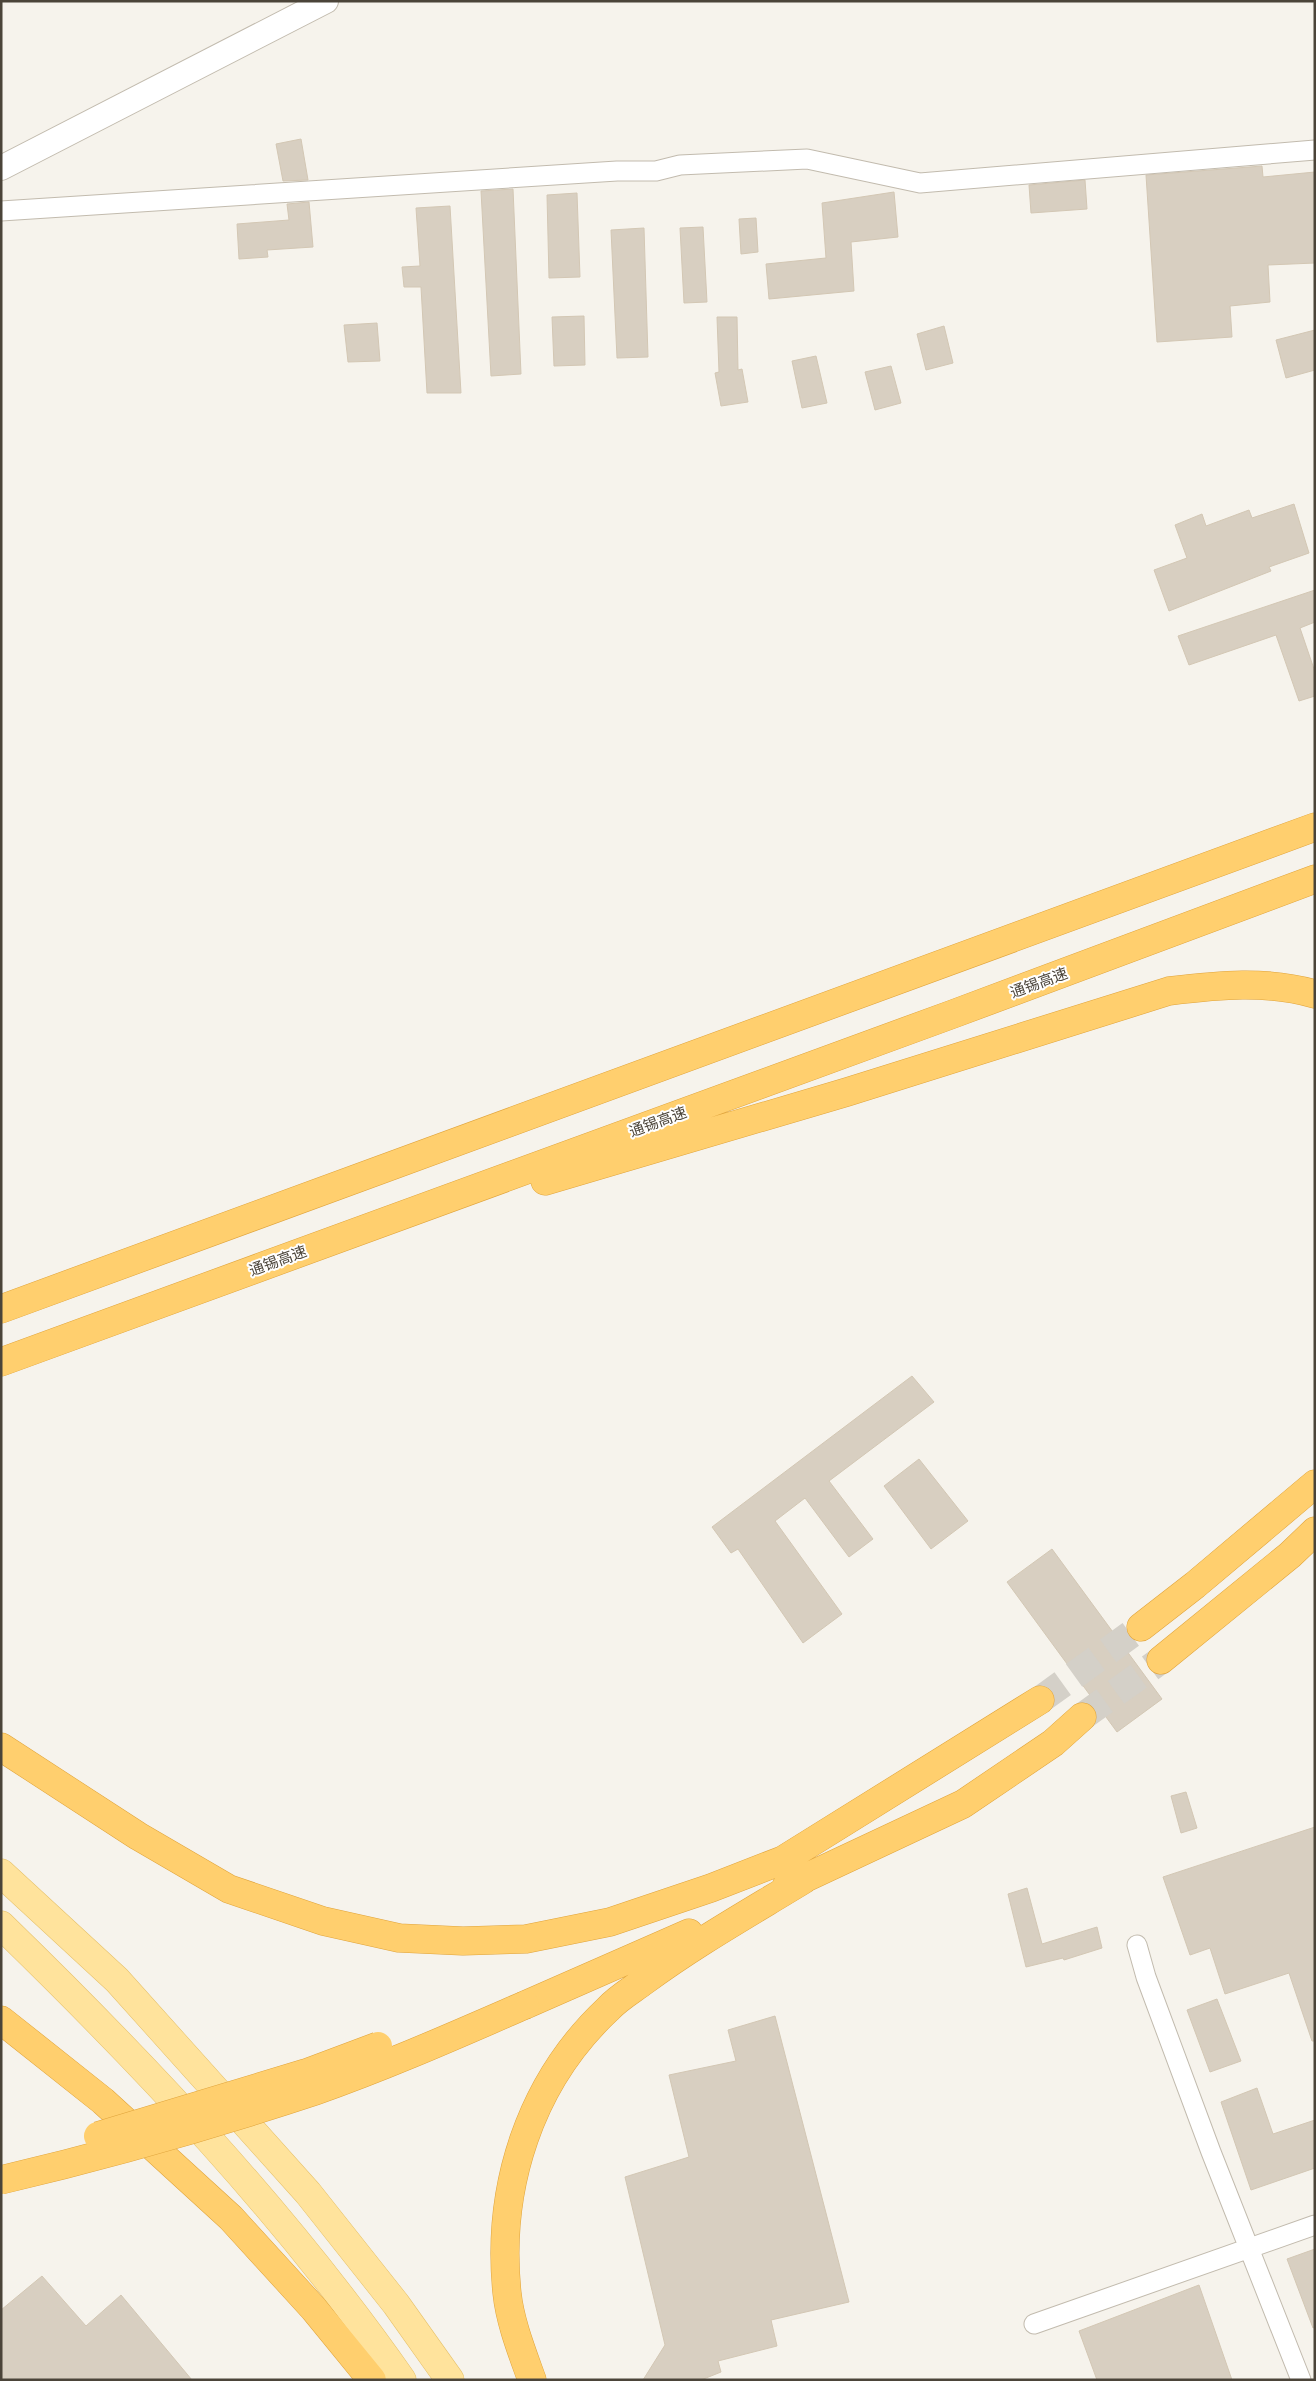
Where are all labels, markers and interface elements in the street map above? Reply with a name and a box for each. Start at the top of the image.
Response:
street label: 通锡高速 [1007,963,1070,1002]
street label: 通锡高速 [626,1102,689,1141]
street label: 通锡高速 [246,1241,309,1280]

